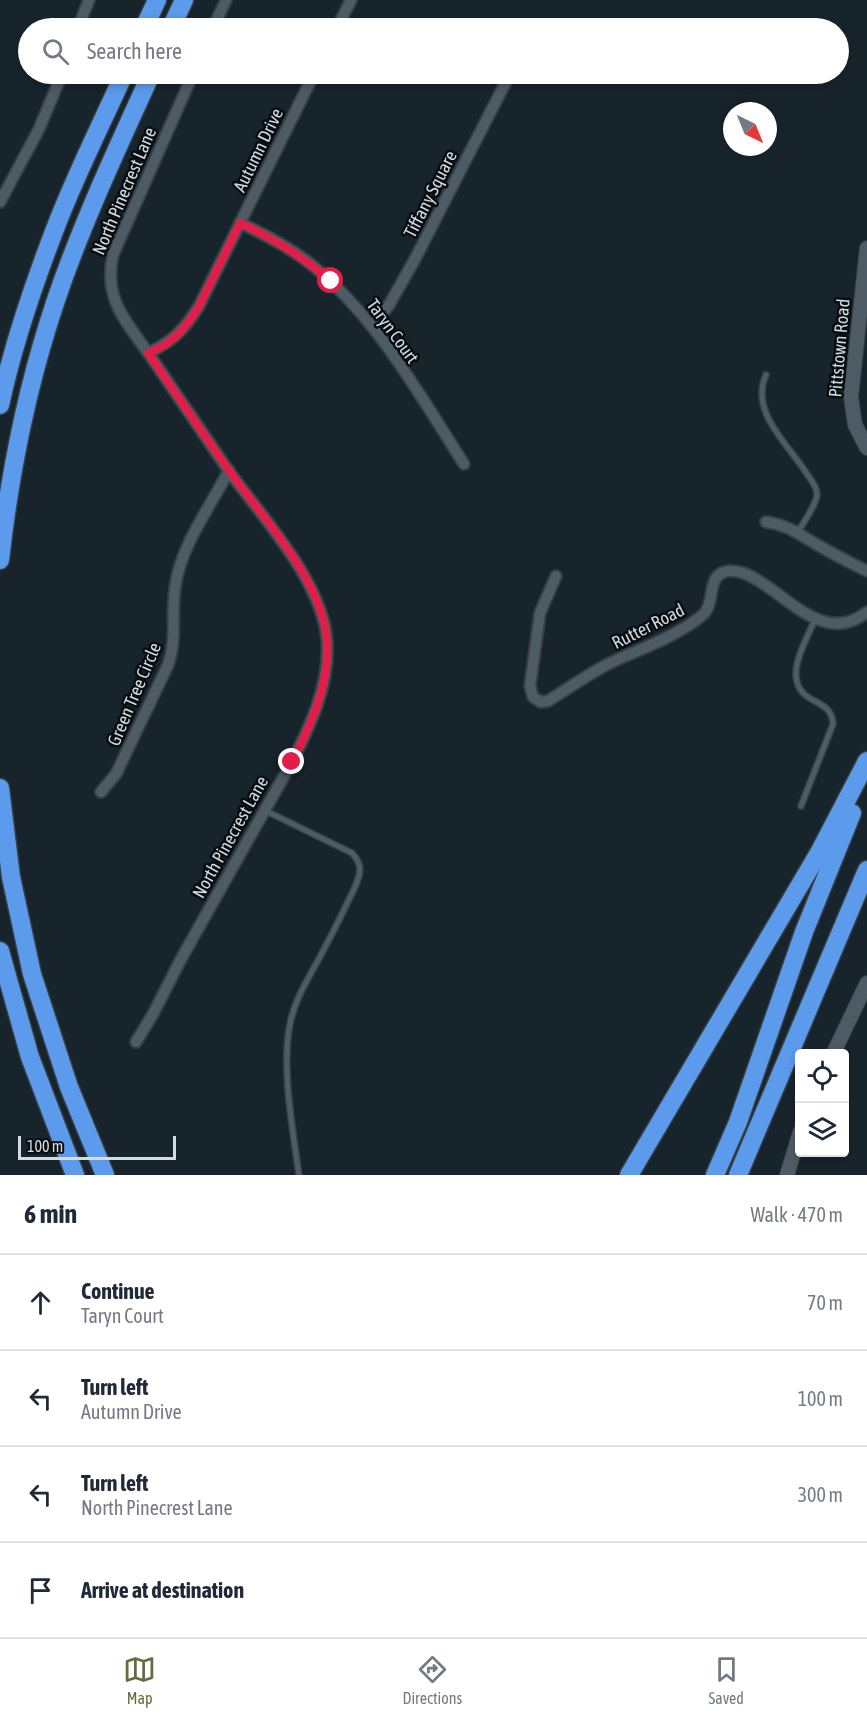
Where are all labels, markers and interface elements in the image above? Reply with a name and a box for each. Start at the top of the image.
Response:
search box [18,18,849,84]
icon: search [39,35,72,68]
text: Search here [87,38,182,64]
north arrow [723,102,777,156]
street label: Autumn Drive [229,105,287,195]
street label: North Pinecrest Lane [88,124,160,258]
street label: Tiffany Square [399,147,461,241]
route start [317,267,343,293]
street label: Taryn Court [363,295,423,367]
street label: Pittstown Road [824,298,854,398]
street label: Rutter Road [608,599,688,653]
street label: Green Tree Circle [103,639,165,749]
route end [278,748,304,774]
street label: North Pinecrest Lane [188,772,272,902]
map controls [795,1049,849,1157]
button: locate [795,1049,849,1103]
button: layers [795,1103,849,1157]
scale bar [18,1133,176,1160]
text: 100 m [27,1137,63,1155]
text: 6 min [24,1199,77,1229]
text: Walk · 470 m [751,1203,843,1226]
text: Continue [81,1278,155,1304]
icon: ahead [24,1286,57,1319]
text: 70 m [807,1291,843,1314]
text: Taryn Court [81,1304,164,1327]
text: Turn left [81,1374,148,1400]
icon: left [24,1382,57,1415]
text: 100 m [798,1387,843,1410]
text: Autumn Drive [81,1400,182,1423]
text: Turn left [81,1470,148,1496]
icon: left [24,1478,57,1511]
text: 300 m [798,1483,843,1506]
text: North Pinecrest Lane [81,1496,233,1519]
icon: arrive [24,1574,57,1607]
text: Arrive at destination [81,1577,244,1603]
tab: Map [123,1653,156,1707]
tab: Directions [402,1653,462,1707]
tab: Saved [708,1653,744,1707]

